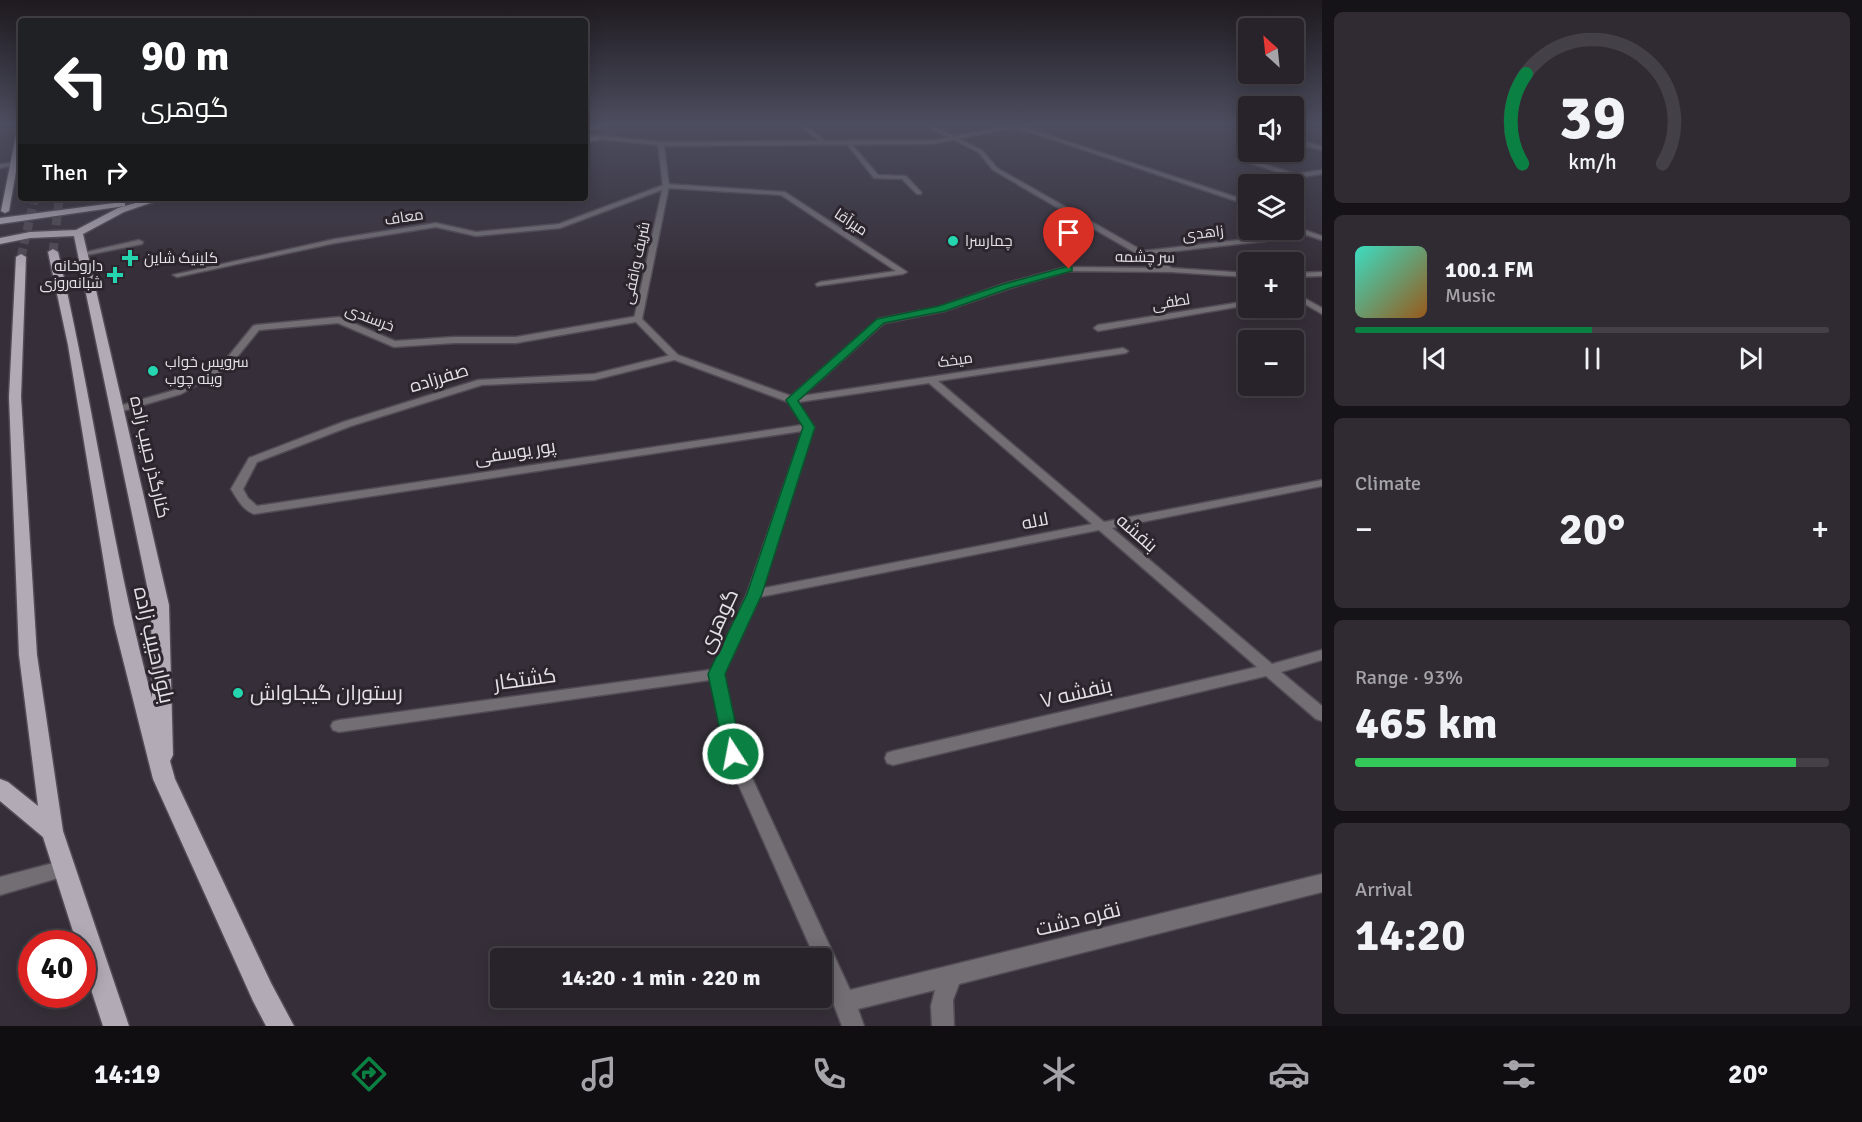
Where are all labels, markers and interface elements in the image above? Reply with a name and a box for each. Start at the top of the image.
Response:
north arrow [1238,18,1304,84]
map controls [1238,18,1304,396]
text: 90 m [141,31,230,82]
icon: left [42,42,120,120]
text: 39 [1558,80,1626,157]
text: گوهری [141,92,229,125]
button: sound [1238,96,1304,162]
text: km/h [1568,150,1616,176]
icon: right [100,156,133,189]
text: Then [42,159,88,186]
button: layers [1238,174,1304,240]
street label: معاف [383,205,425,229]
street label: میرآقا [831,205,871,239]
pin [1043,207,1094,269]
icon: arrive [1052,216,1085,249]
street label: شریف واقفی [618,220,655,306]
street label: زاهدی [1181,222,1225,245]
place label: چمارسرا [965,232,1013,251]
marker: چمارسرا [946,234,960,248]
street label: سر چشمه [1115,247,1175,268]
marker: کلینیک شاین [121,249,139,267]
place label: کلینیک شاین [144,249,218,268]
button: + [1238,252,1304,318]
text: 100.1 FM [1445,256,1534,283]
place label: داروخانه شبانه‌روزی [40,257,103,293]
marker: داروخانه شبانه‌روزی [108,268,122,282]
text: Music [1445,283,1496,308]
street label: لطفی [1151,290,1191,315]
street label: خرسندی [343,300,397,336]
button: − [1238,330,1304,396]
icon: previous [1418,342,1451,375]
icon: pause [1576,342,1609,375]
icon: next [1734,342,1767,375]
street label: میخک [936,349,974,371]
place label: سرویس خواب وینه چوب [165,353,249,389]
street label: صفرزاده [407,359,471,397]
marker: سرویس خواب وینه چوب [146,364,160,378]
street label: کنارگذر حبیب زاده [125,394,175,520]
street label: پور یوسفی [473,435,557,470]
text: Climate [1355,471,1421,496]
text: 20° [1559,502,1625,557]
street label: لاله [1020,508,1050,534]
street label: بنفشه [1112,509,1162,557]
text: − [1355,509,1373,550]
text: + [1811,509,1829,550]
street label: بلوار حبیب زاده [128,584,180,706]
street label: گوهری [692,585,744,657]
street label: کشتکار [491,662,558,696]
text: Range · 93% [1355,665,1463,690]
street label: بنفشه ۷ [1037,672,1115,714]
place label: رستوران گیجاواش [250,680,403,706]
marker: رستوران گیجاواش [231,686,245,700]
text: 465 km [1355,696,1498,751]
position arrow [701,722,765,786]
text: Arrival [1355,877,1413,902]
street label: نقره دشت [1033,896,1123,942]
text: 14:20 [1355,908,1465,963]
speed limit sign: 40 [18,930,96,1008]
text: 14:20 · 1 min · 220 m [561,964,761,991]
icon: directions [348,1053,390,1095]
icon: music [578,1053,620,1095]
icon: phone [808,1053,850,1095]
icon: climate [1038,1053,1080,1095]
icon: car [1268,1053,1310,1095]
icon: filters [1498,1053,1540,1095]
text: 14:19 [94,1058,160,1091]
text: 20° [1728,1058,1768,1091]

